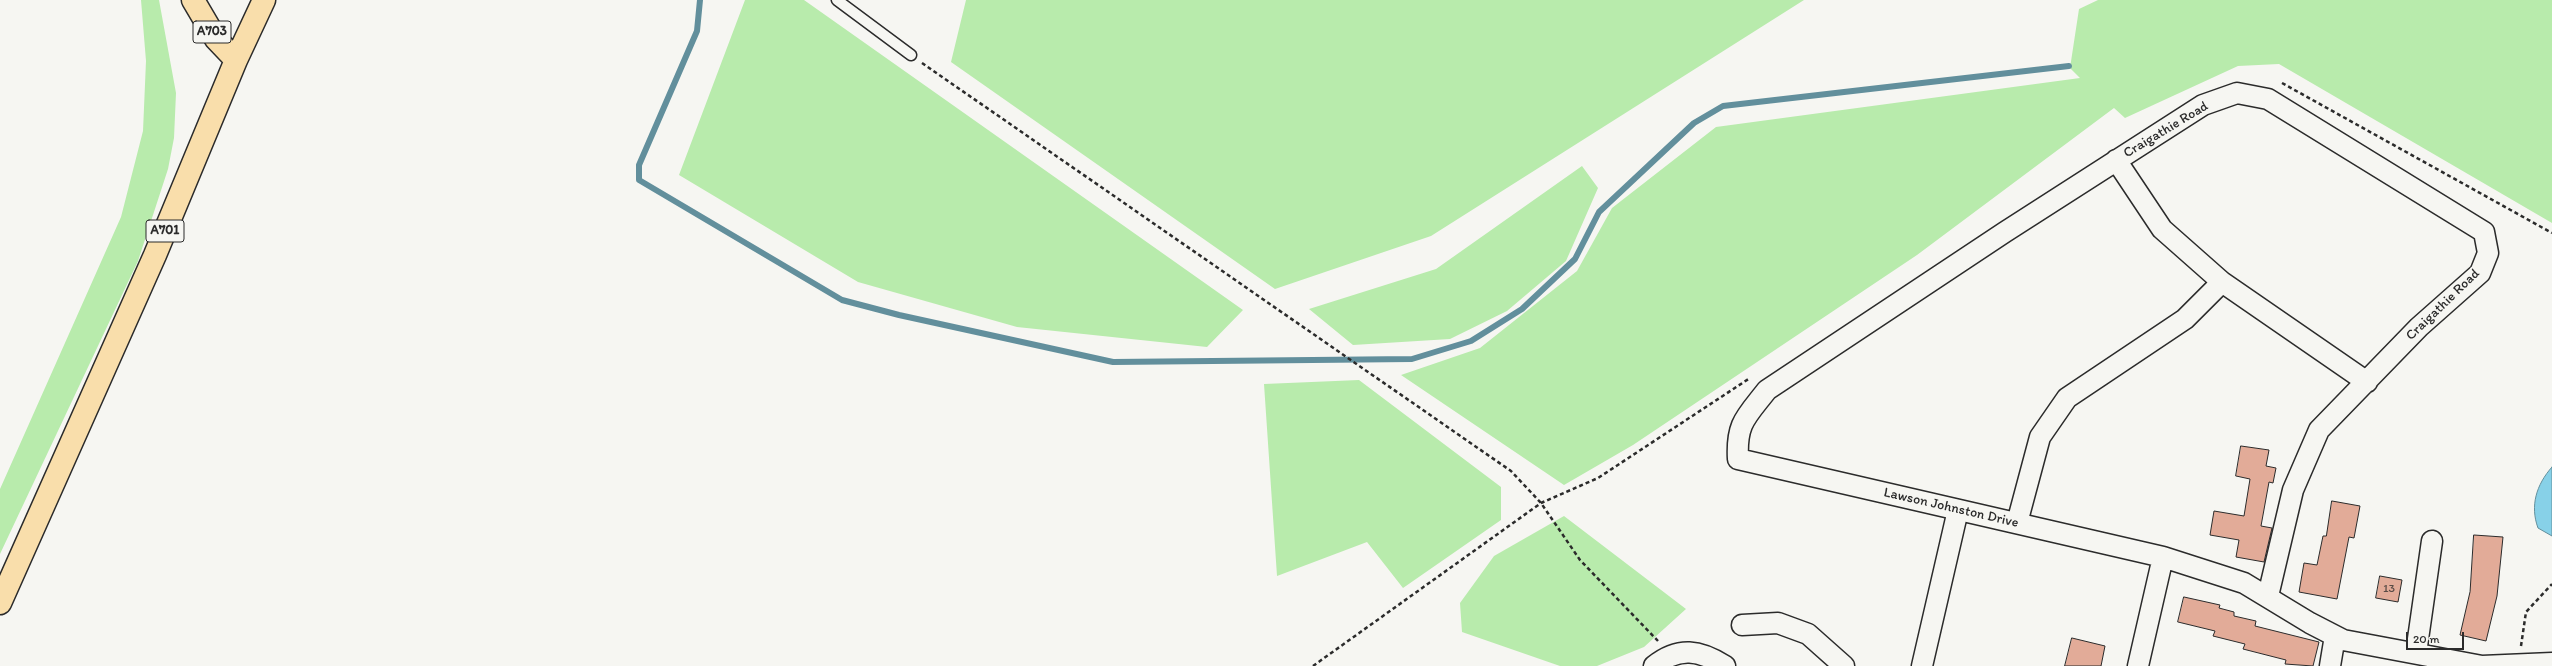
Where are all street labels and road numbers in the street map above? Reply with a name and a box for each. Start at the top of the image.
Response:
road number: A703 [193,21,231,43]
street label: Craigathie Road [2121,98,2211,162]
road number: A701 [146,220,184,242]
street label: Craigathie Road [2403,266,2483,344]
street label: Lawson Johnston Drive [1882,484,2020,532]

